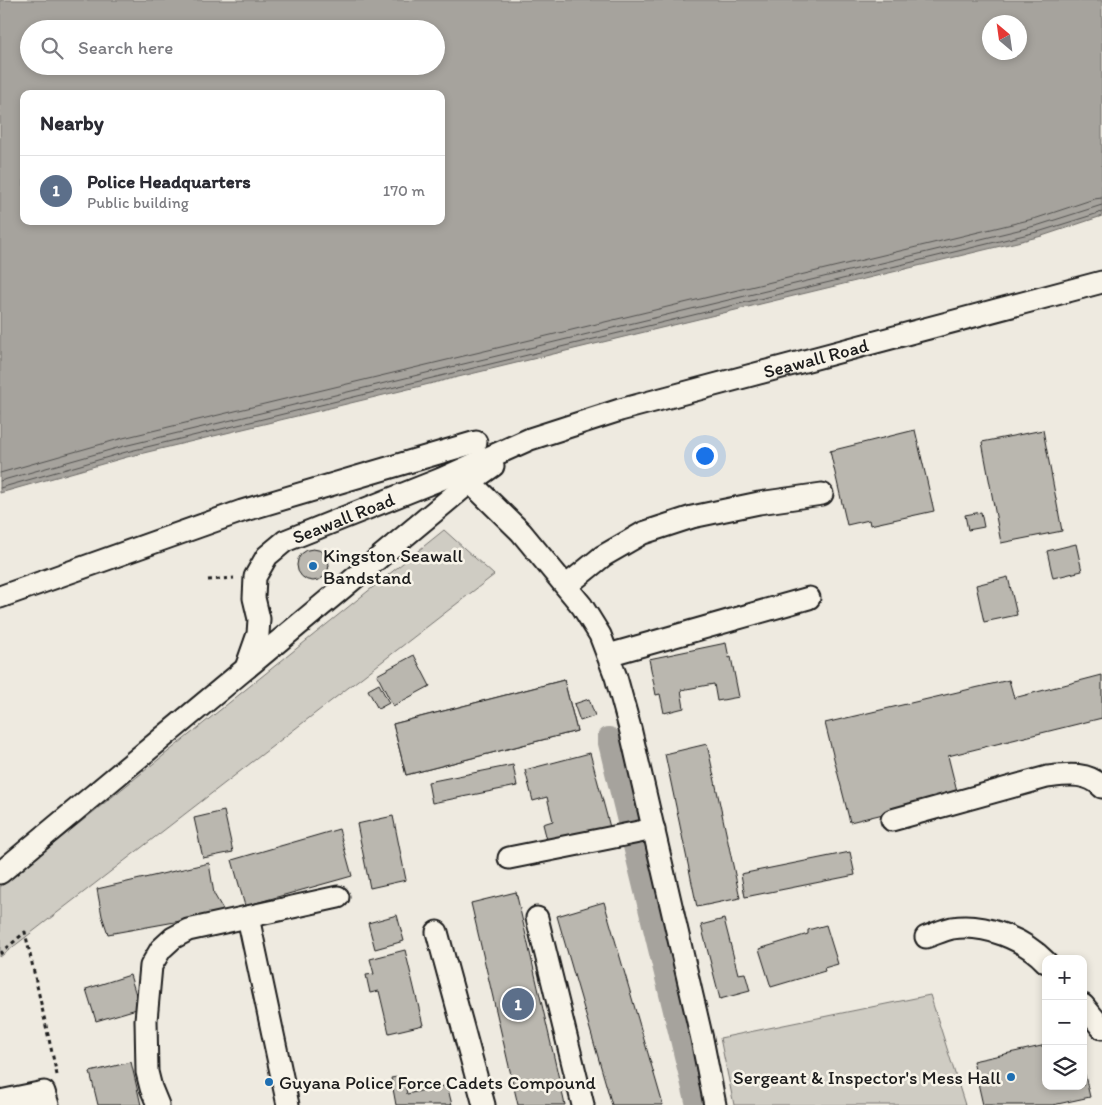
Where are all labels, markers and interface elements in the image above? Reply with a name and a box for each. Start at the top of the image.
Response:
north arrow [982,15,1027,60]
search box [20,20,445,75]
icon: search [38,34,66,62]
text: Search here [78,36,173,59]
text: Nearby [40,110,104,135]
text: Police Headquarters [87,170,251,193]
text: 1 [52,181,60,200]
text: 170 m [383,181,425,200]
text: Public building [87,193,189,212]
street label: Seawall Road [761,333,872,383]
your location [692,443,718,469]
street label: Seawall Road [289,487,398,548]
place label: Kingston Seawall Bandstand [323,544,464,589]
marker: Kingston Seawall Bandstand [307,560,319,572]
map controls [1042,955,1087,1090]
button: + [1042,955,1087,1000]
pin: 1 [502,985,534,1023]
button: − [1042,1000,1087,1045]
button: layers [1042,1045,1087,1090]
place label: Sergeant & Inspector's Mess Hall [733,1066,1002,1089]
place label: Guyana Police Force Cadets Compound [279,1071,596,1094]
marker: Sergeant & Inspector's Mess Hall [1005,1071,1017,1083]
marker: Guyana Police Force Cadets Compound [263,1076,275,1088]

